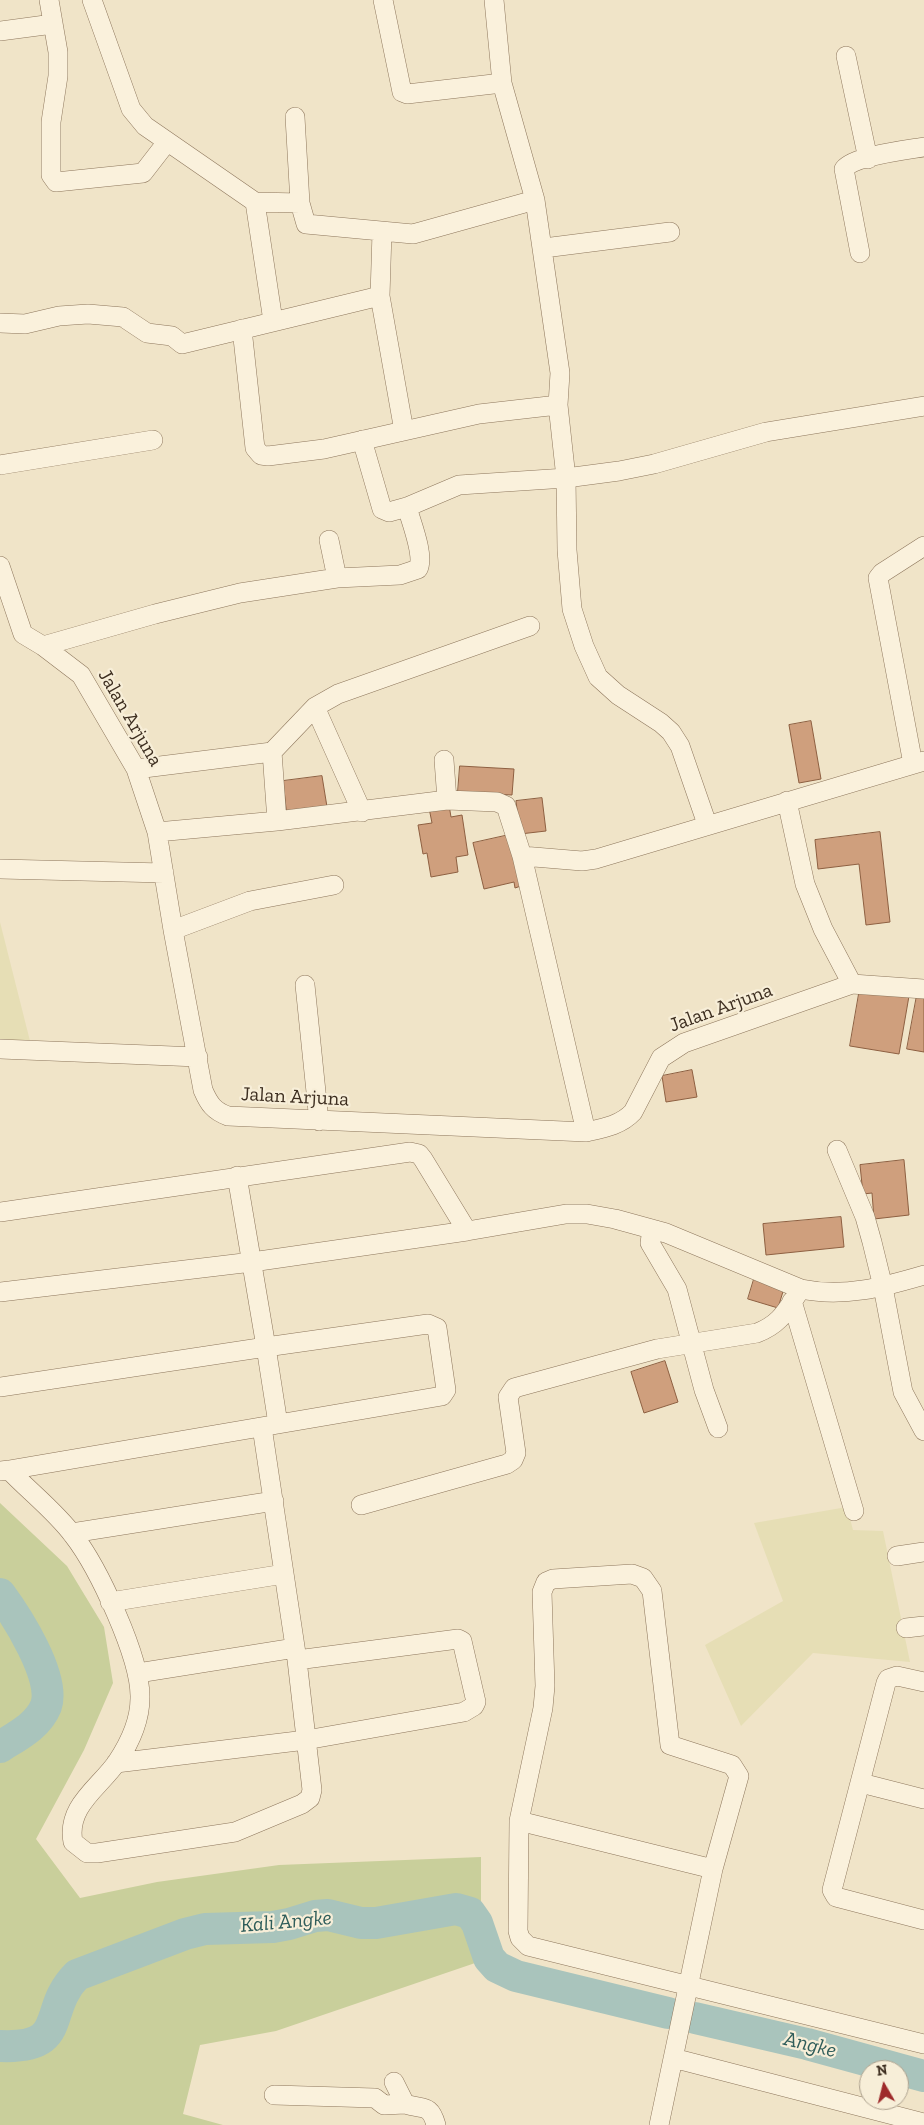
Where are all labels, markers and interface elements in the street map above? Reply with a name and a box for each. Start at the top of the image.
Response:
street label: Jalan Arjuna [93,665,167,771]
street label: Jalan Arjuna [666,978,776,1038]
street label: Jalan Arjuna [240,1082,350,1112]
water label: Kali Angke [239,1905,333,1939]
water label: Angke [781,2026,839,2064]
north arrow [859,2060,909,2110]
text: N [876,2061,888,2080]

